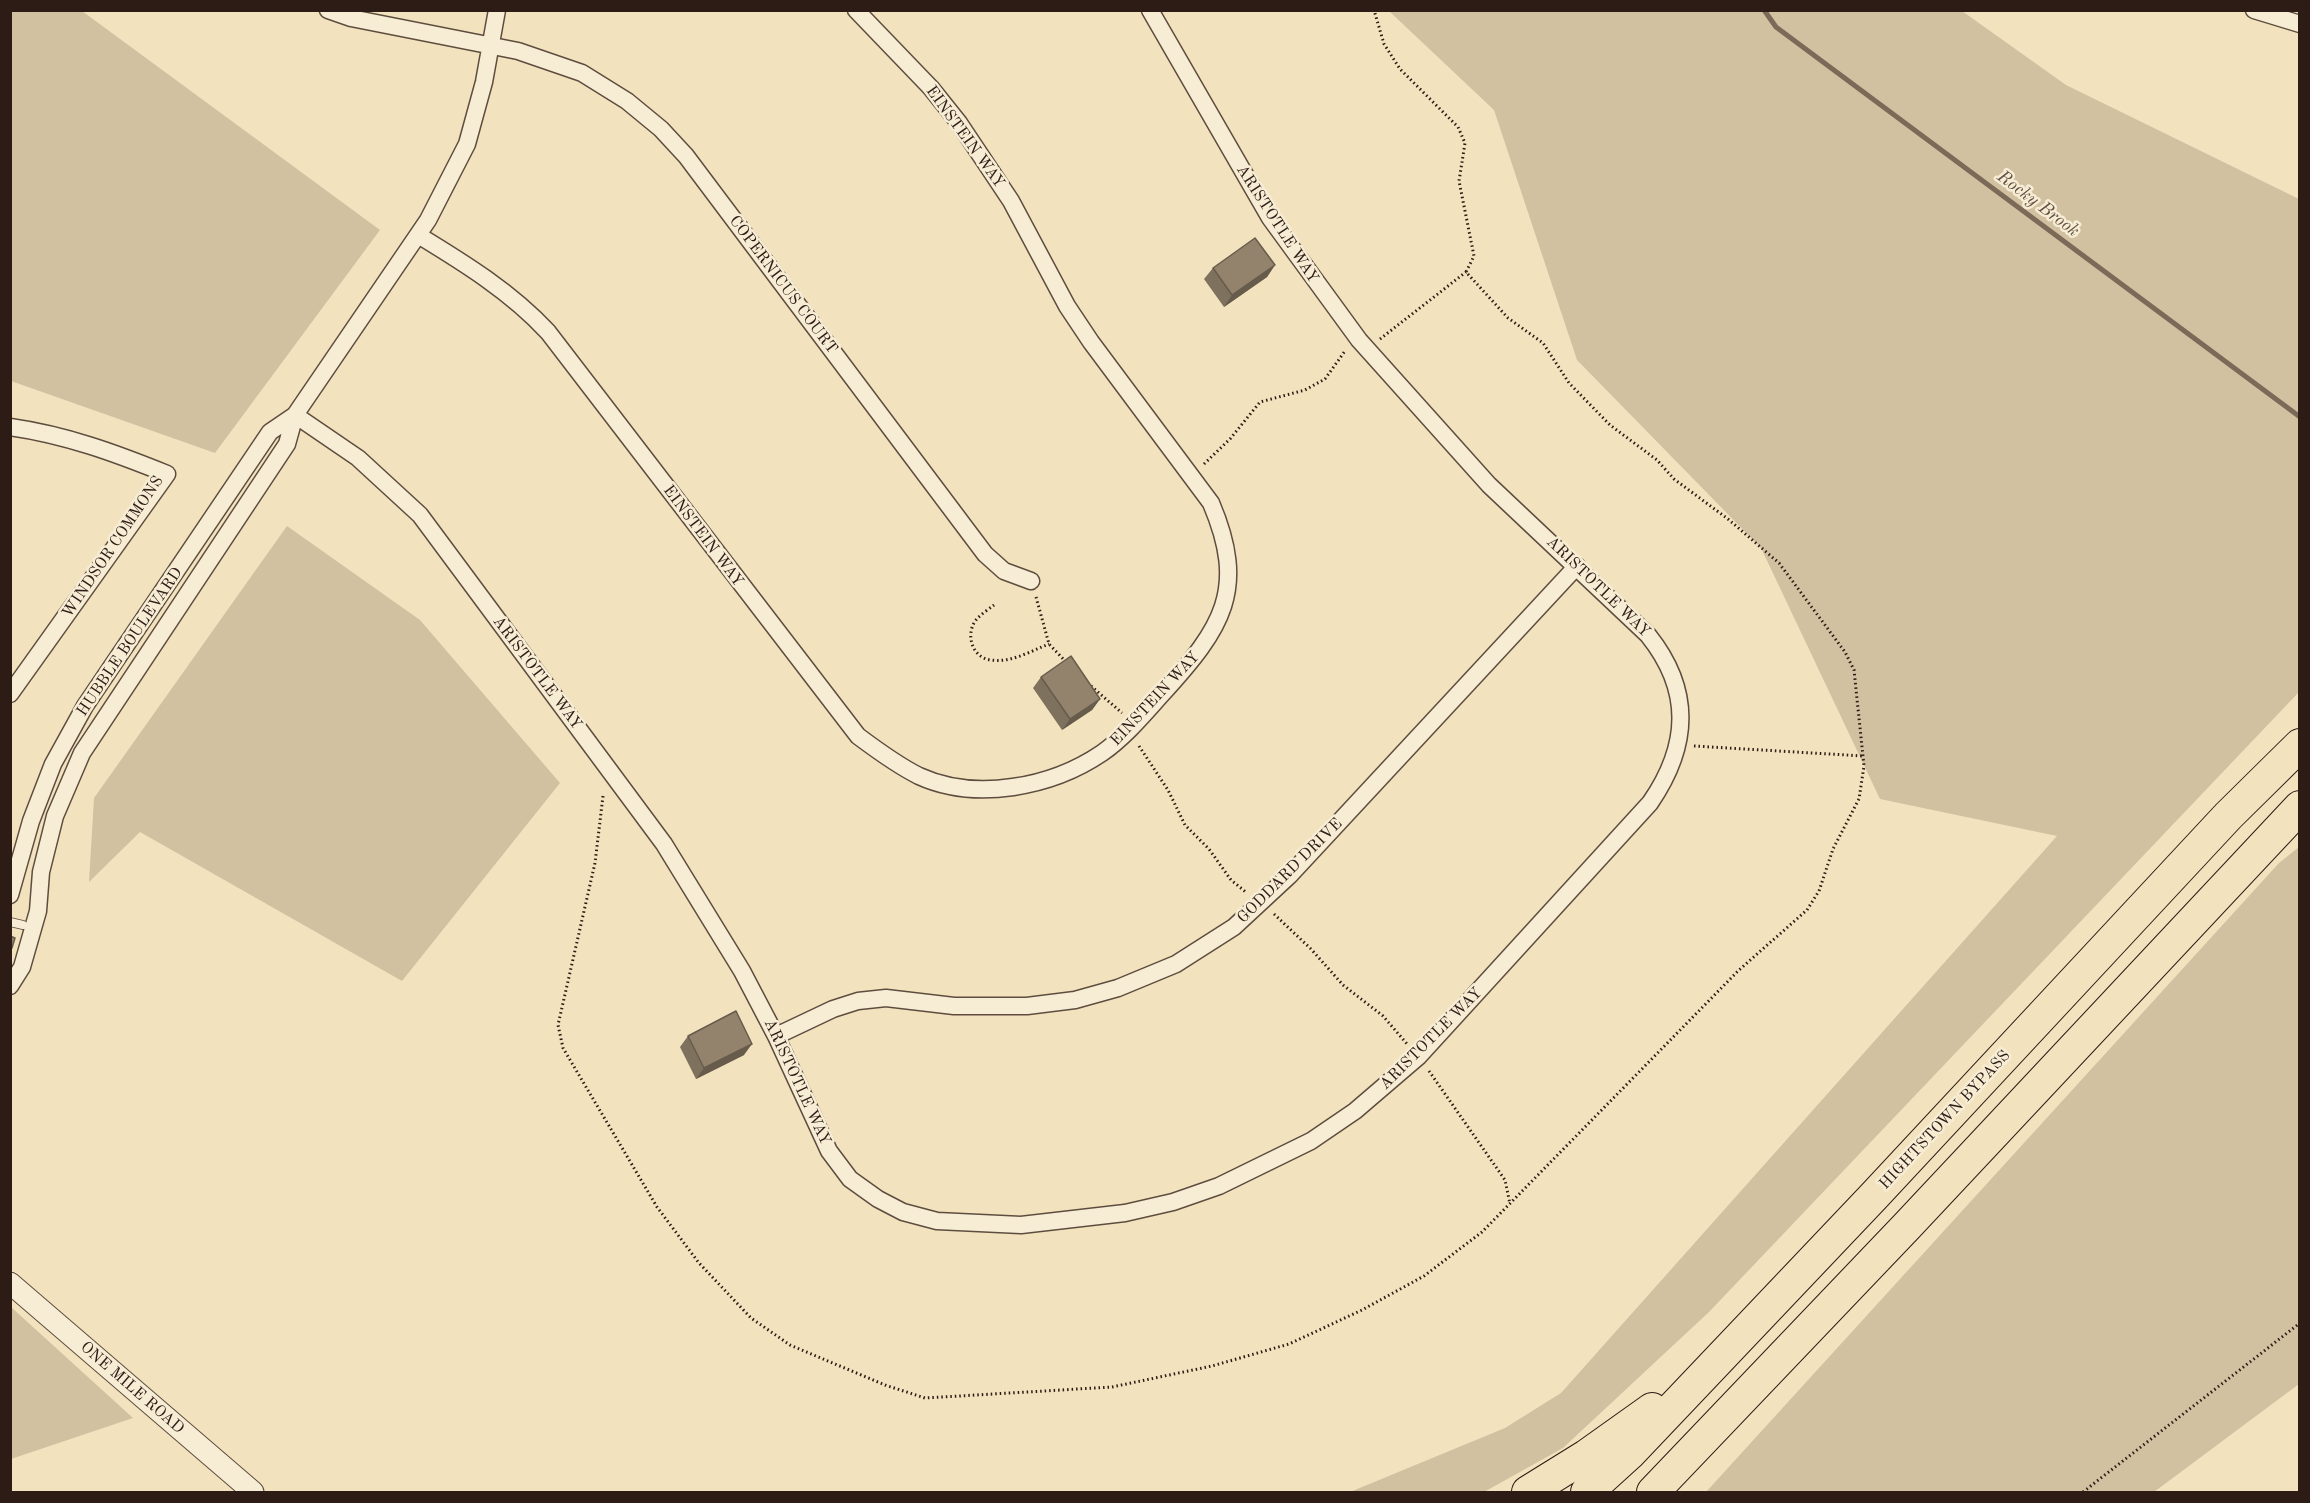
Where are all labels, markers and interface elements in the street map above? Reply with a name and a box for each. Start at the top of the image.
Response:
street label: EINSTEIN WAY [921,82,1009,192]
street label: ARISTOTLE WAY [1232,161,1322,287]
water label: Rocky Brook [1993,166,2083,242]
street label: COPERNICUS COURT [725,212,841,358]
street label: WINDSOR COMMONS [58,472,168,622]
street label: EINSTEIN WAY [659,482,747,590]
street label: ARISTOTLE WAY [1542,533,1654,641]
street label: HUBBLE BOULEVARD [73,564,187,720]
street label: ARISTOTLE WAY [488,613,586,733]
street label: EINSTEIN WAY [1106,648,1204,750]
street label: GODDARD DRIVE [1233,814,1347,928]
street label: ARISTOTLE WAY [1376,984,1486,1094]
street label: ARISTOTLE WAY [759,1016,835,1148]
street label: HIGHTSTOWN BYPASS [1875,1046,2015,1194]
street label: ONE MILE ROAD [76,1338,188,1438]

